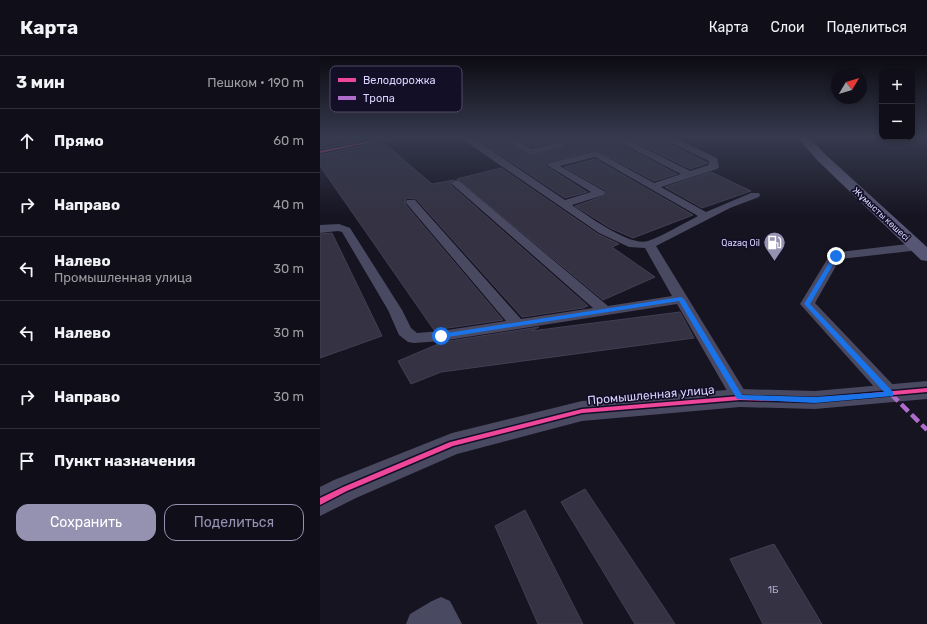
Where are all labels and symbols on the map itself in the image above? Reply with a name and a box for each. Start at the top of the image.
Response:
legend [330,66,462,112]
north arrow [831,68,867,104]
text: Велодорожка [363,74,436,87]
text: Тропа [363,92,395,105]
street label: Жұмысты көшесі [851,185,911,243]
fuel station icon: Qazaq Oil [762,230,788,263]
place label: Qazaq Oil [721,238,760,248]
route end [827,247,845,265]
route start [432,327,450,345]
street label: Промышленная улица [587,382,715,408]
house number: 1Б [768,584,779,596]

